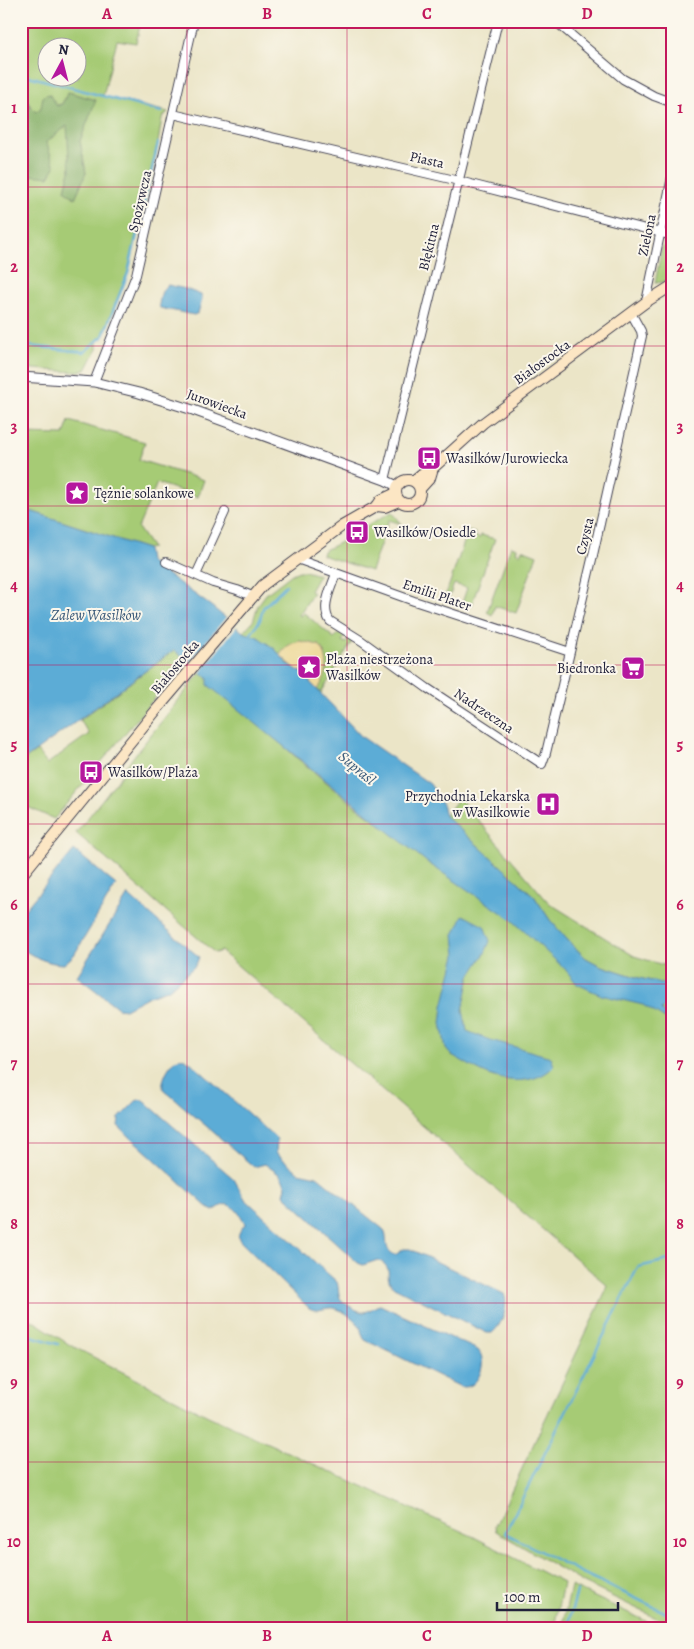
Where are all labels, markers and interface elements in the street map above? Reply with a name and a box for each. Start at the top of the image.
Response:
text: A [101,3,113,25]
text: B [262,3,272,25]
text: C [422,3,432,25]
text: D [581,3,593,25]
north arrow [38,38,88,88]
text: N [57,40,70,60]
text: 1 [11,97,17,119]
text: 1 [677,97,683,119]
street label: Piasta [408,147,447,173]
street label: Spożywcza [124,168,156,234]
street label: Zielona [633,212,661,258]
street label: Błękitna [414,221,444,273]
text: 2 [10,256,18,278]
text: 2 [676,256,684,278]
street label: Białostocka [510,335,575,389]
street label: Jurowiecka [184,384,250,424]
text: 3 [11,416,18,438]
text: 3 [677,416,684,438]
bus stop icon: Wasilków/Jurowiecka [416,445,442,471]
place label: Wasilków/Jurowiecka [445,449,569,468]
place icon: Tężnie solankowe [64,480,90,506]
place label: Tężnie solankowe [94,484,194,503]
street label: Czysta [571,515,599,557]
bus stop icon: Wasilków/Osiedle [344,519,370,545]
place label: Wasilków/Osiedle [373,523,476,542]
street label: Emilii Plater [400,574,474,616]
text: 4 [10,575,18,597]
text: 4 [676,575,684,597]
water label: Zalew Wasilków [51,605,141,625]
street label: Białostocka [147,635,204,698]
place label: Plaża niestrzeżona Wasilków [325,650,434,685]
place icon: Plaża niestrzeżona Wasilków [296,654,322,680]
supermarket icon: Biedronka [620,655,646,681]
place label: Biedronka [557,659,616,678]
street label: Nadrzeczna [450,684,518,738]
text: 5 [11,734,18,756]
text: 5 [677,734,684,756]
water label: Supraśl [334,747,380,790]
bus stop icon: Wasilków/Plaża [78,759,104,785]
place label: Wasilków/Plaża [107,763,198,782]
place label: Przychodnia Lekarska w Wasilkowie [405,787,530,822]
hospital icon: Przychodnia Lekarska w Wasilkowie [535,791,561,817]
text: 6 [10,894,18,916]
text: 6 [676,894,684,916]
text: 7 [11,1053,18,1075]
text: 7 [677,1053,684,1075]
text: 8 [10,1213,18,1235]
text: 8 [676,1213,684,1235]
text: 9 [10,1372,18,1394]
text: 9 [676,1372,684,1394]
text: 10 [7,1531,21,1553]
text: 10 [673,1531,687,1553]
scale bar [497,1579,618,1611]
text: 100 m [504,1587,541,1607]
text: A [101,1625,113,1647]
text: B [262,1625,272,1647]
text: C [422,1625,432,1647]
text: D [581,1625,593,1647]

